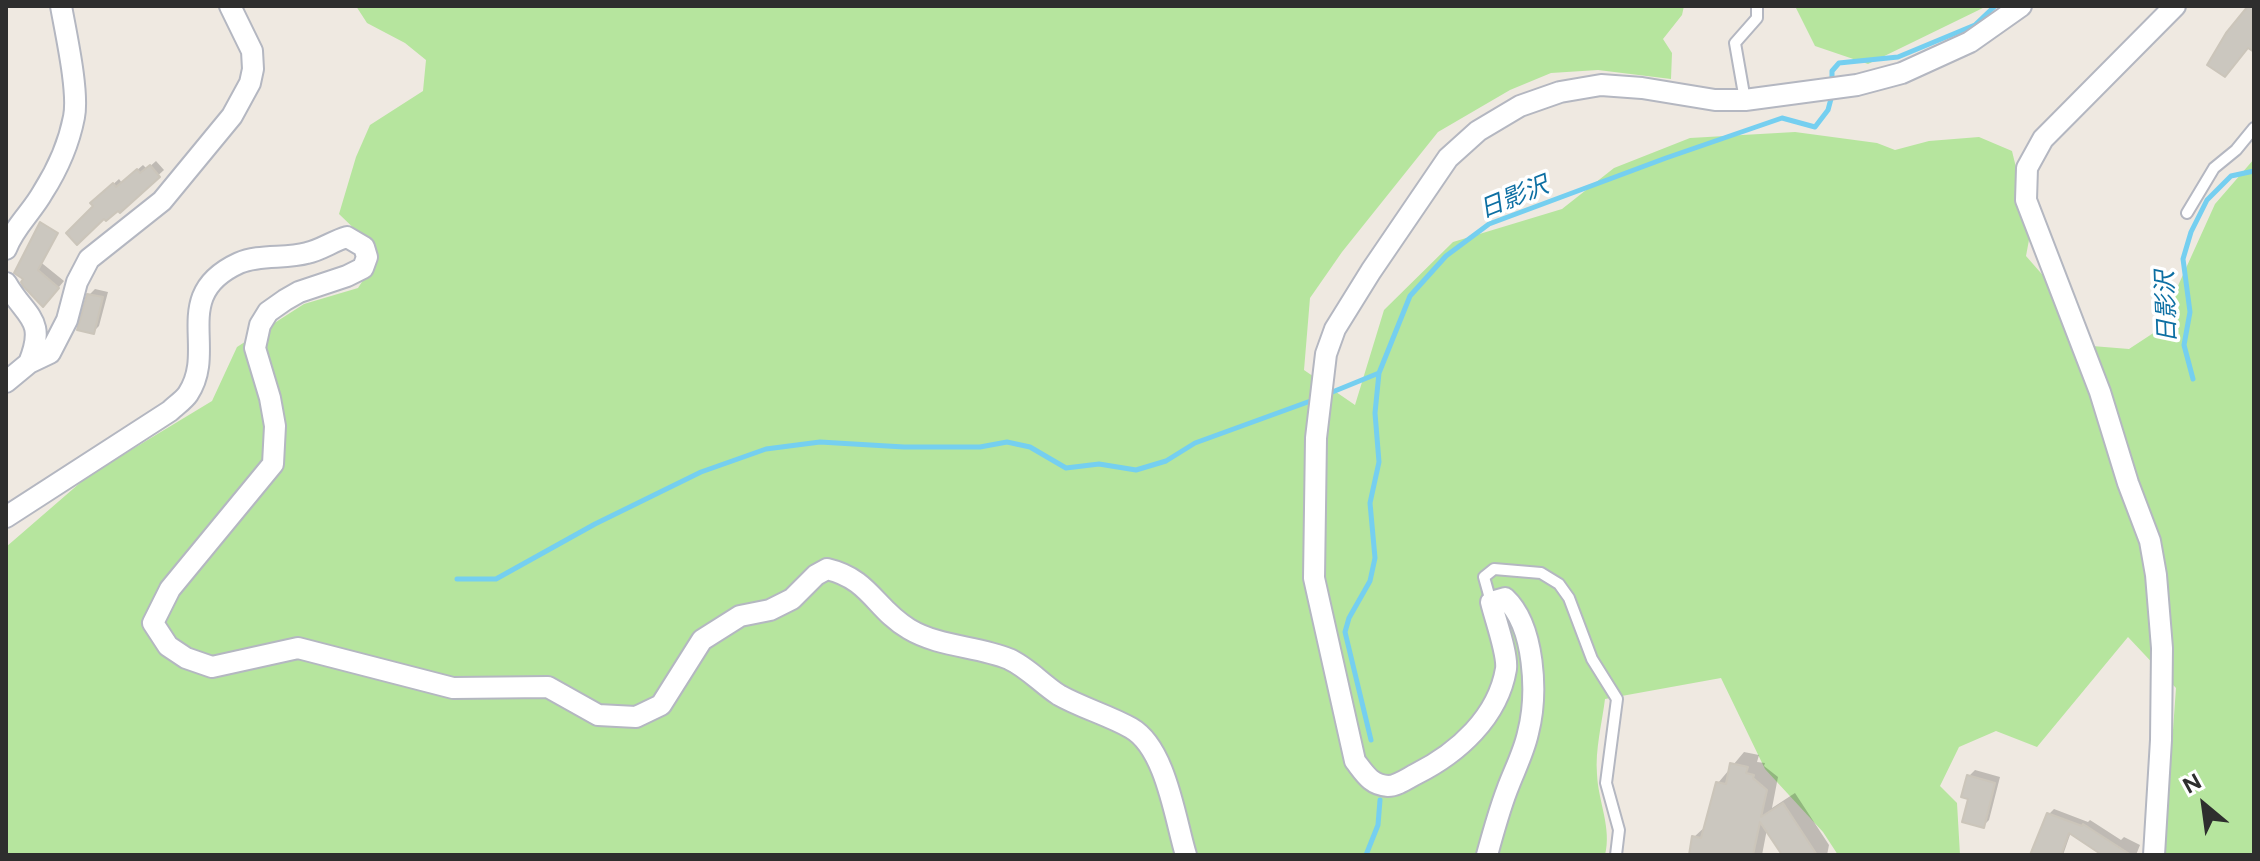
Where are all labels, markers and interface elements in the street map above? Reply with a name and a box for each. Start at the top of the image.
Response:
water label: 日影沢 [1475,171,1553,225]
water label: 日影沢 [2151,271,2183,343]
north arrow [2164,765,2244,845]
text: N [2178,768,2206,800]

